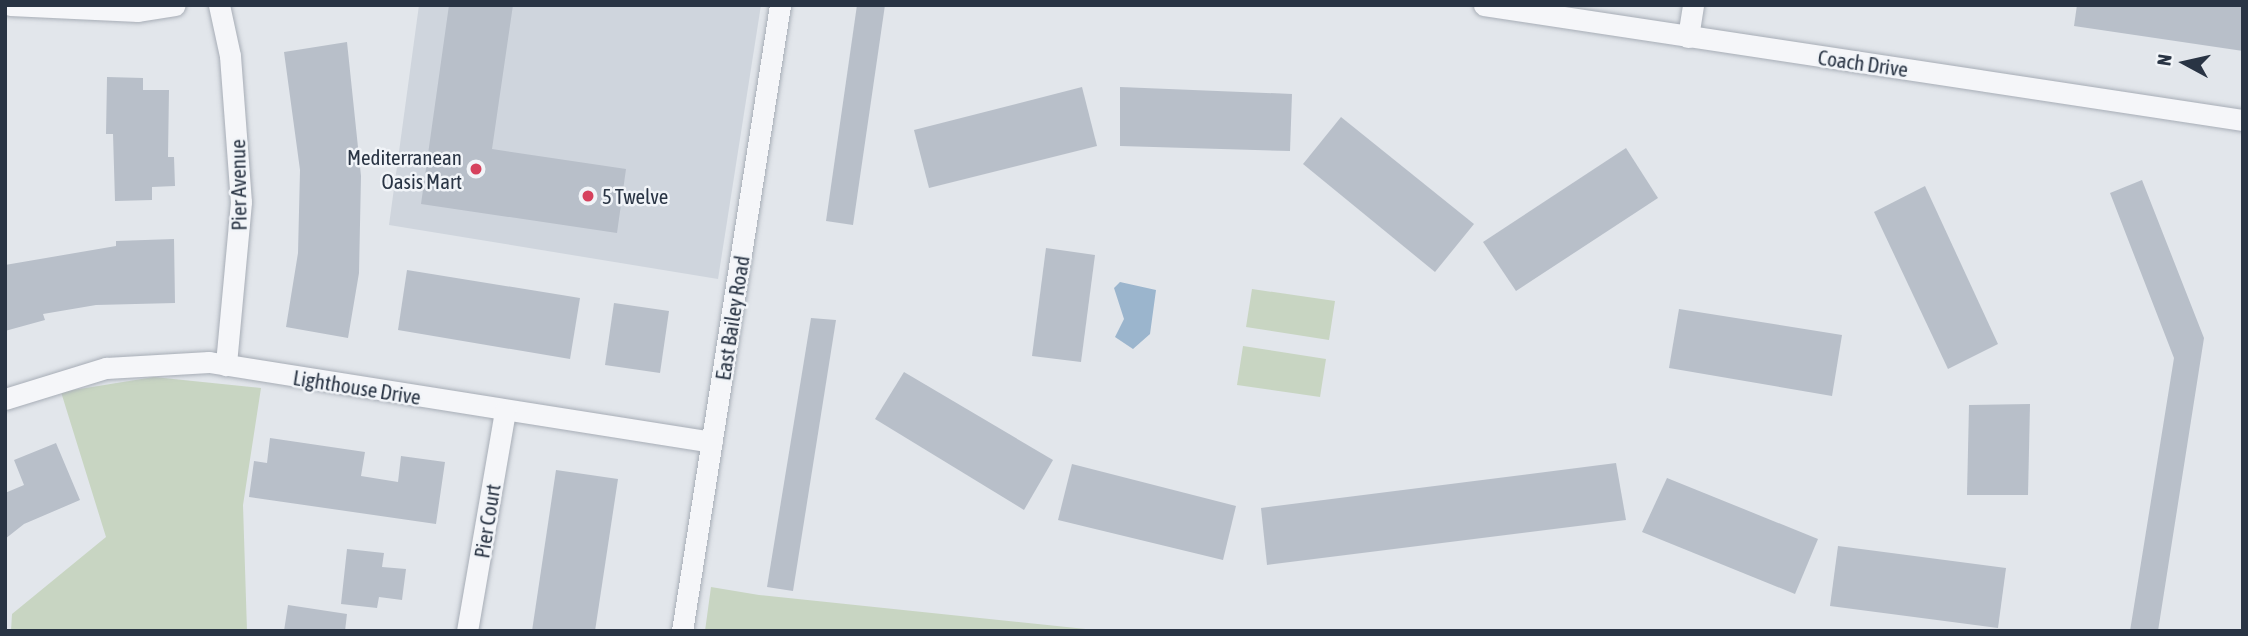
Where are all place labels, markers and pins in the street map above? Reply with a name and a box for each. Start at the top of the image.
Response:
place label: Mediterranean Oasis Mart [347,144,462,194]
marker: Mediterranean Oasis Mart [468,161,484,177]
place label: 5 Twelve [602,183,668,209]
marker: 5 Twelve [580,188,596,204]

